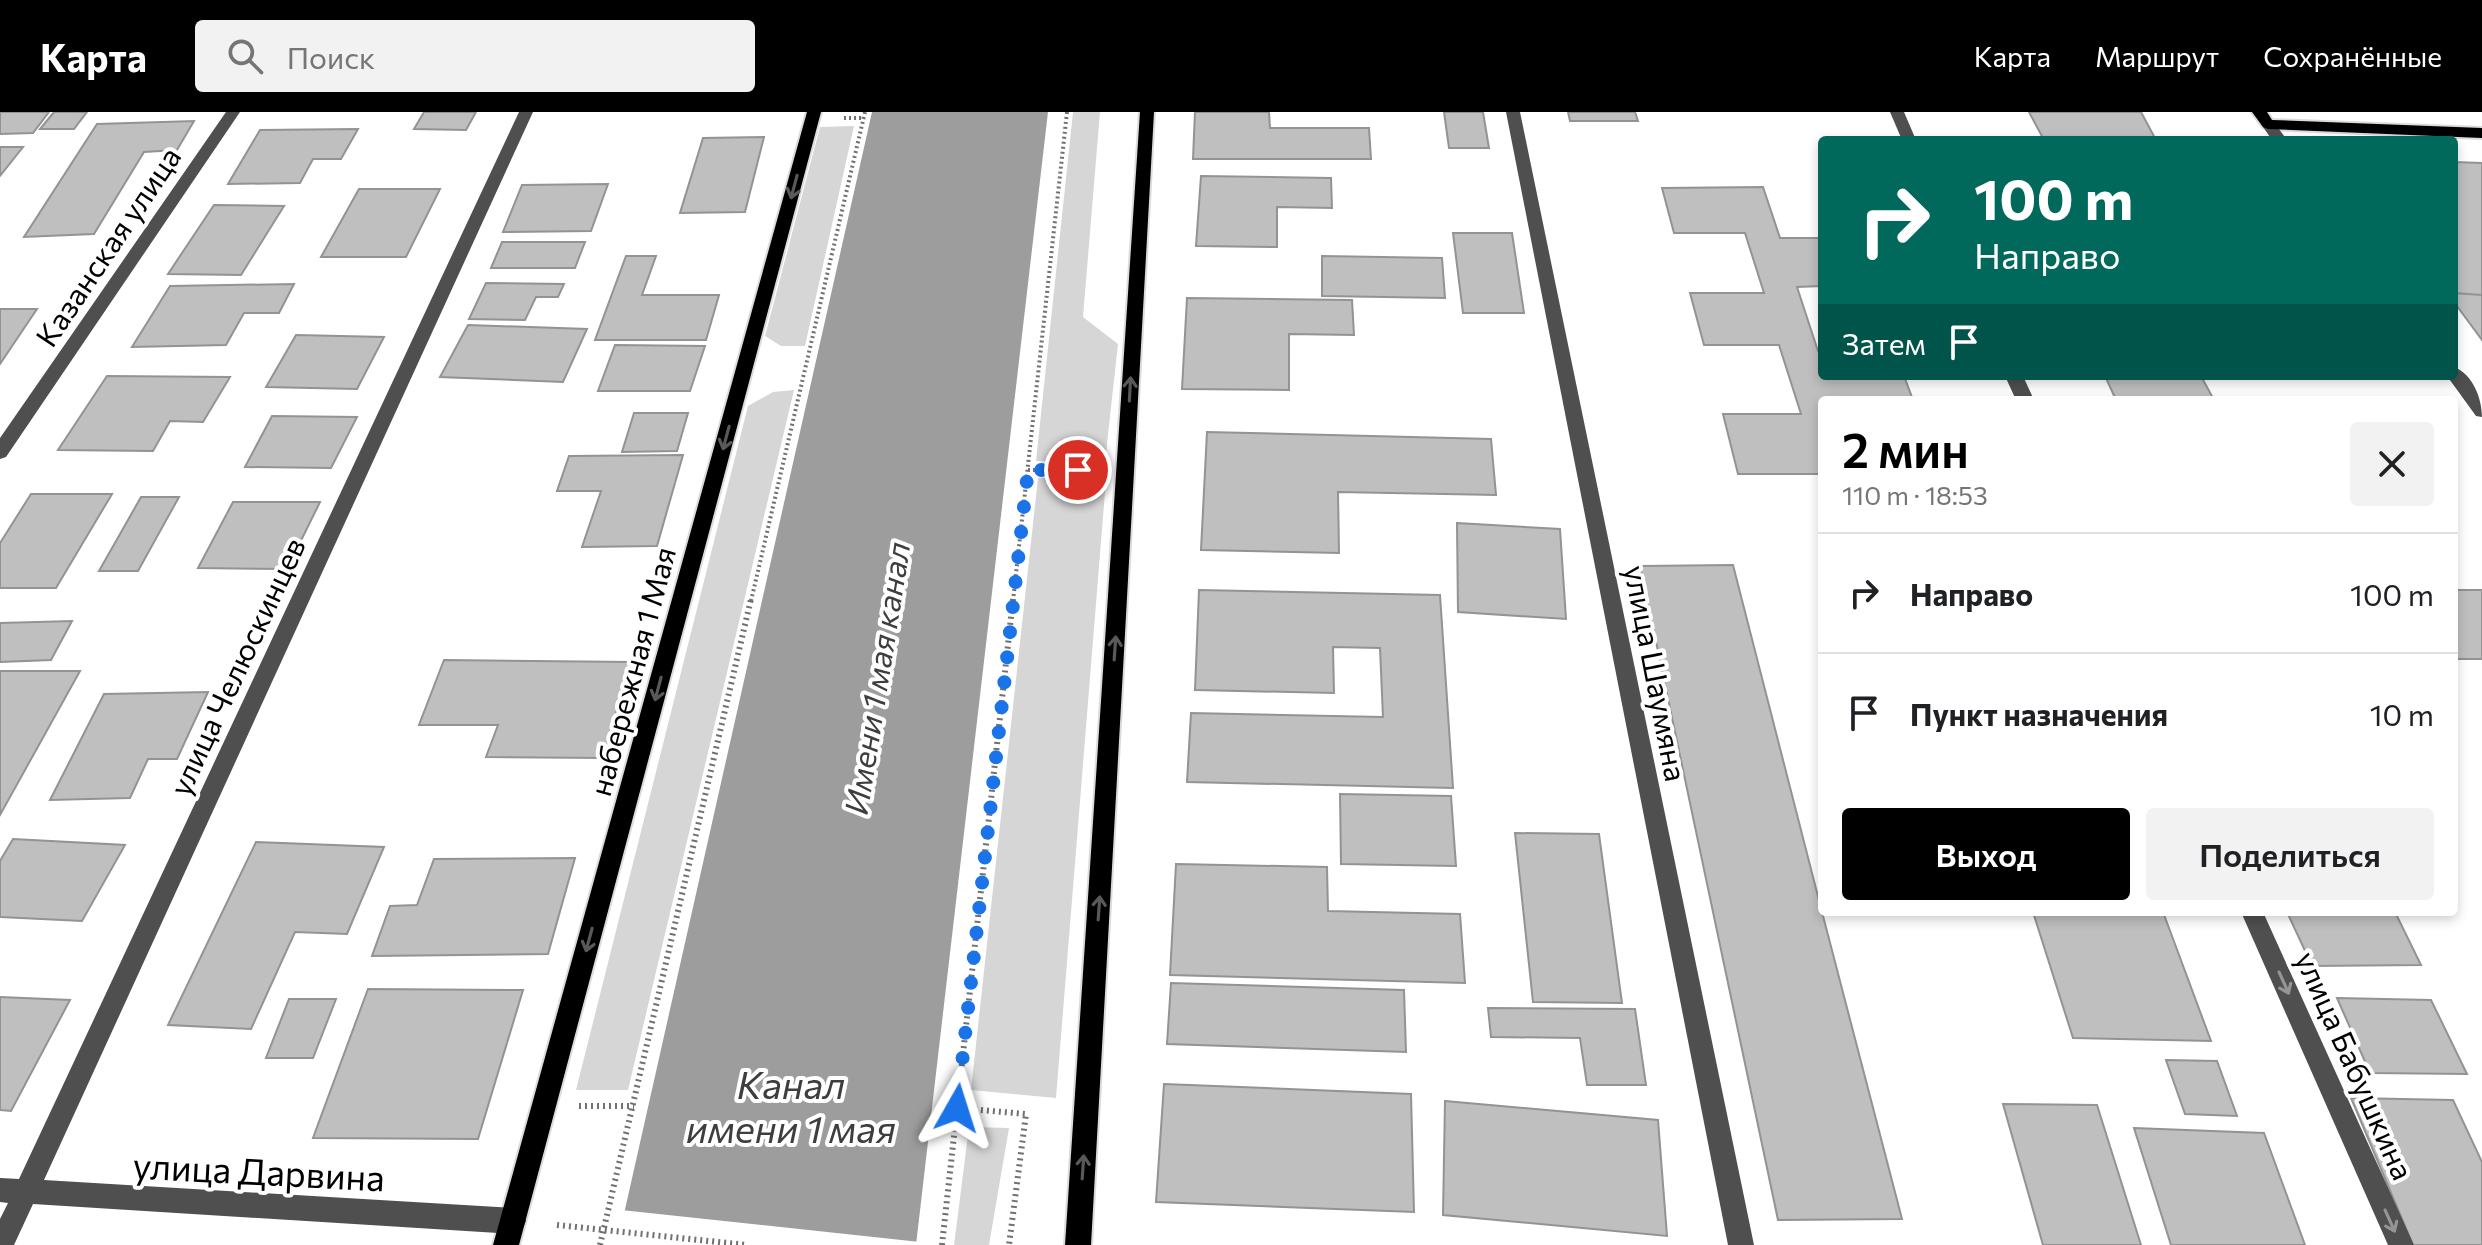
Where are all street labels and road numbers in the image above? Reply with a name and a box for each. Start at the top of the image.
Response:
street label: Казанская улица [27,139,187,353]
street label: улица Челюскинцев [160,531,312,801]
street label: набережная 1 Мая [580,542,682,800]
street label: улица Шаумяна [1618,562,1696,784]
street label: улица Бабушкина [2289,945,2423,1185]
street label: улица Дарвина [132,1141,386,1199]

